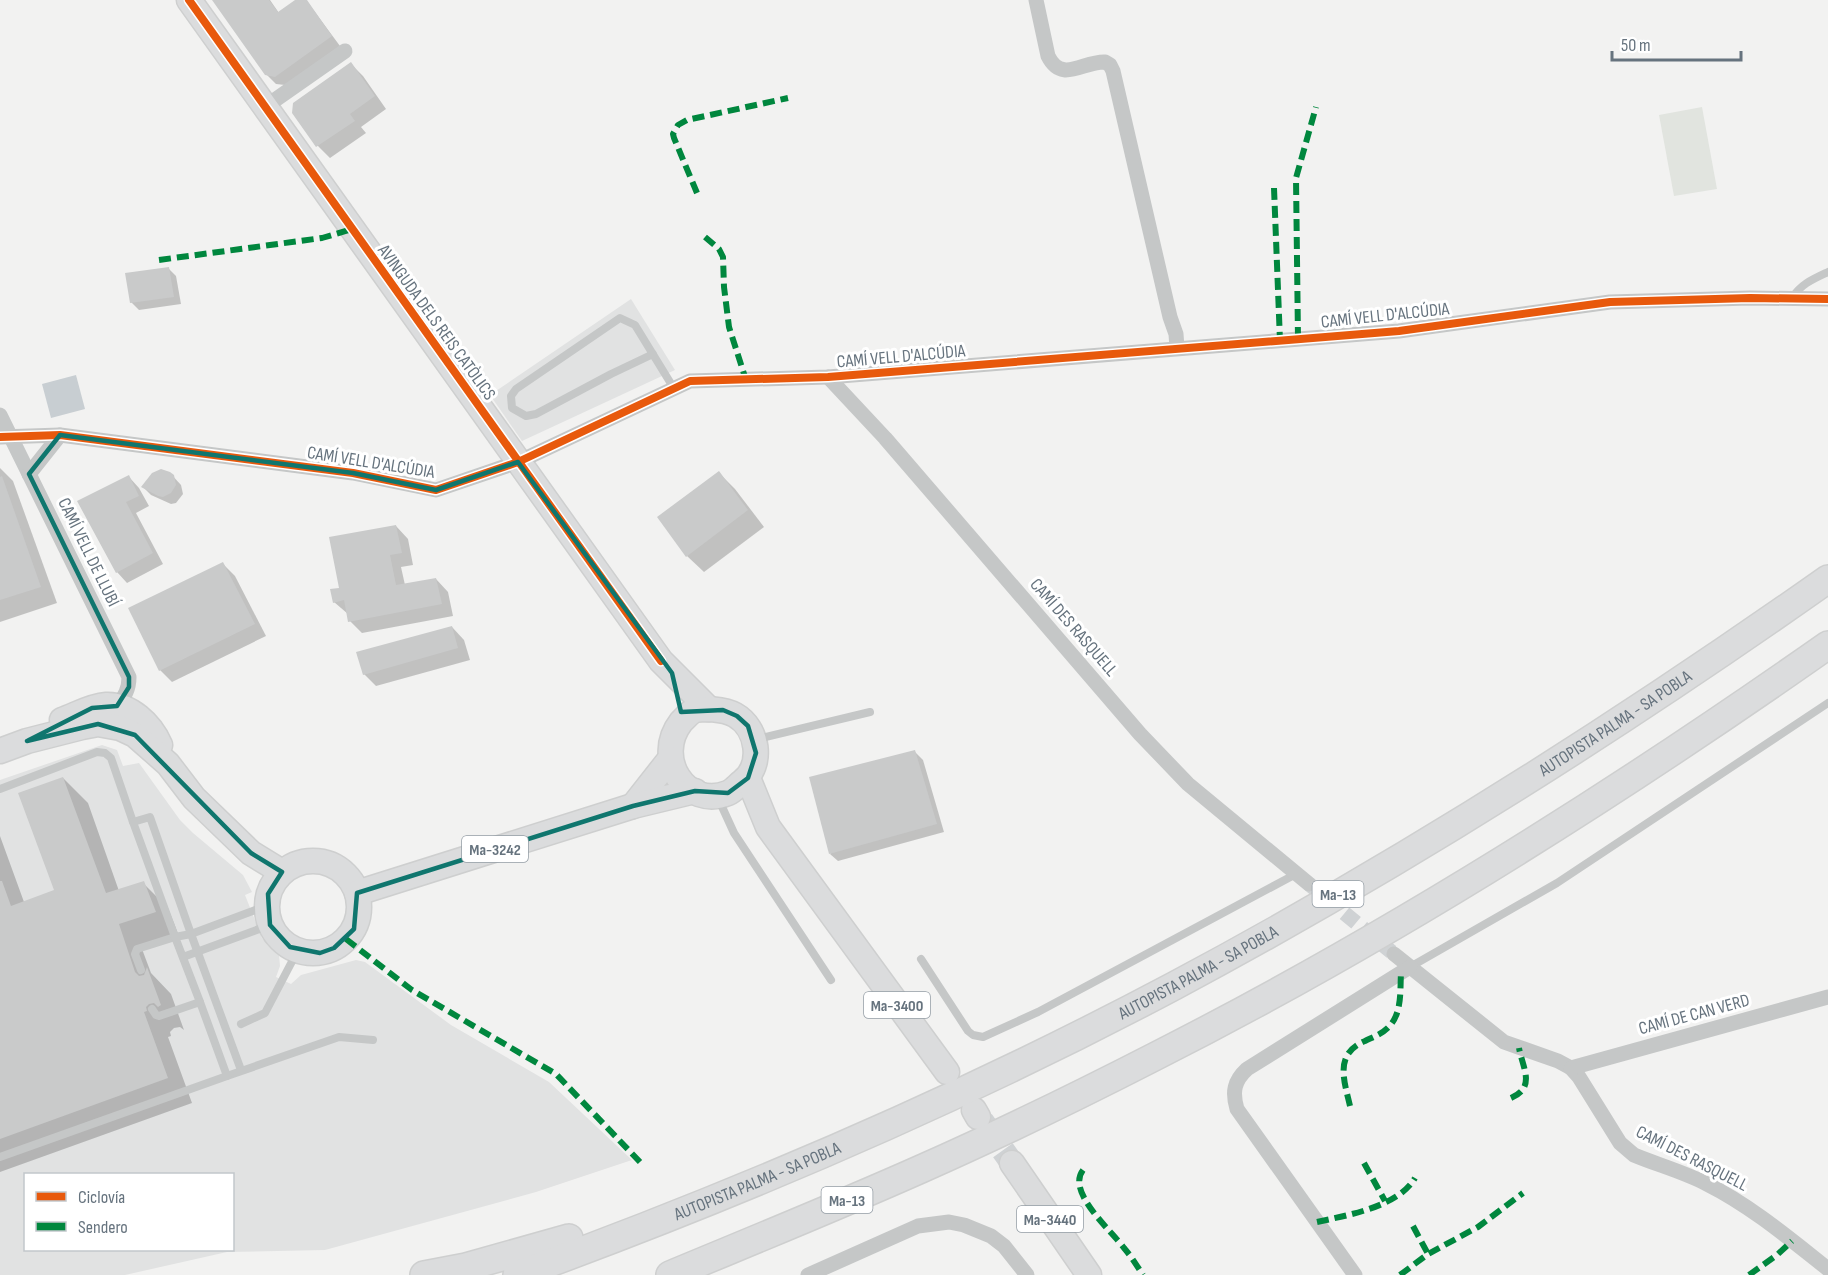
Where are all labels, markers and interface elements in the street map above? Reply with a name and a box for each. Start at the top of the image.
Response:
scale bar [1612,24,1741,62]
text: 50 m [1621,35,1651,56]
street label: AVINGUDA DELS REIS CATÒLICS [373,240,500,404]
street label: CAMÍ VELL D'ALCÚDIA [1320,298,1451,333]
street label: CAMÍ VELL D'ALCÚDIA [836,340,966,373]
street label: CAMÍ VELL D'ALCÚDIA [306,442,437,483]
street label: CAMÍ VELL DE LLUBÍ [53,495,124,610]
street label: CAMÍ DES RASQUELL [1025,574,1122,681]
street label: AUTOPISTA PALMA - SA POBLA [1534,666,1696,782]
road number: Ma-3242 [462,836,528,862]
road number: Ma-13 [1312,881,1364,907]
street label: AUTOPISTA PALMA - SA POBLA [1114,921,1282,1025]
street label: CAMÍ DE CAN VERD [1636,990,1752,1039]
road number: Ma-3400 [864,992,930,1018]
street label: CAMÍ DES RASQUELL [1632,1121,1751,1196]
street label: AUTOPISTA PALMA - SA POBLA [670,1137,844,1226]
legend [24,1173,234,1251]
text: Ciclovía [78,1187,125,1208]
road number: Ma-13 [822,1187,872,1213]
road number: Ma-3440 [1017,1206,1083,1232]
text: Sendero [78,1217,128,1238]

